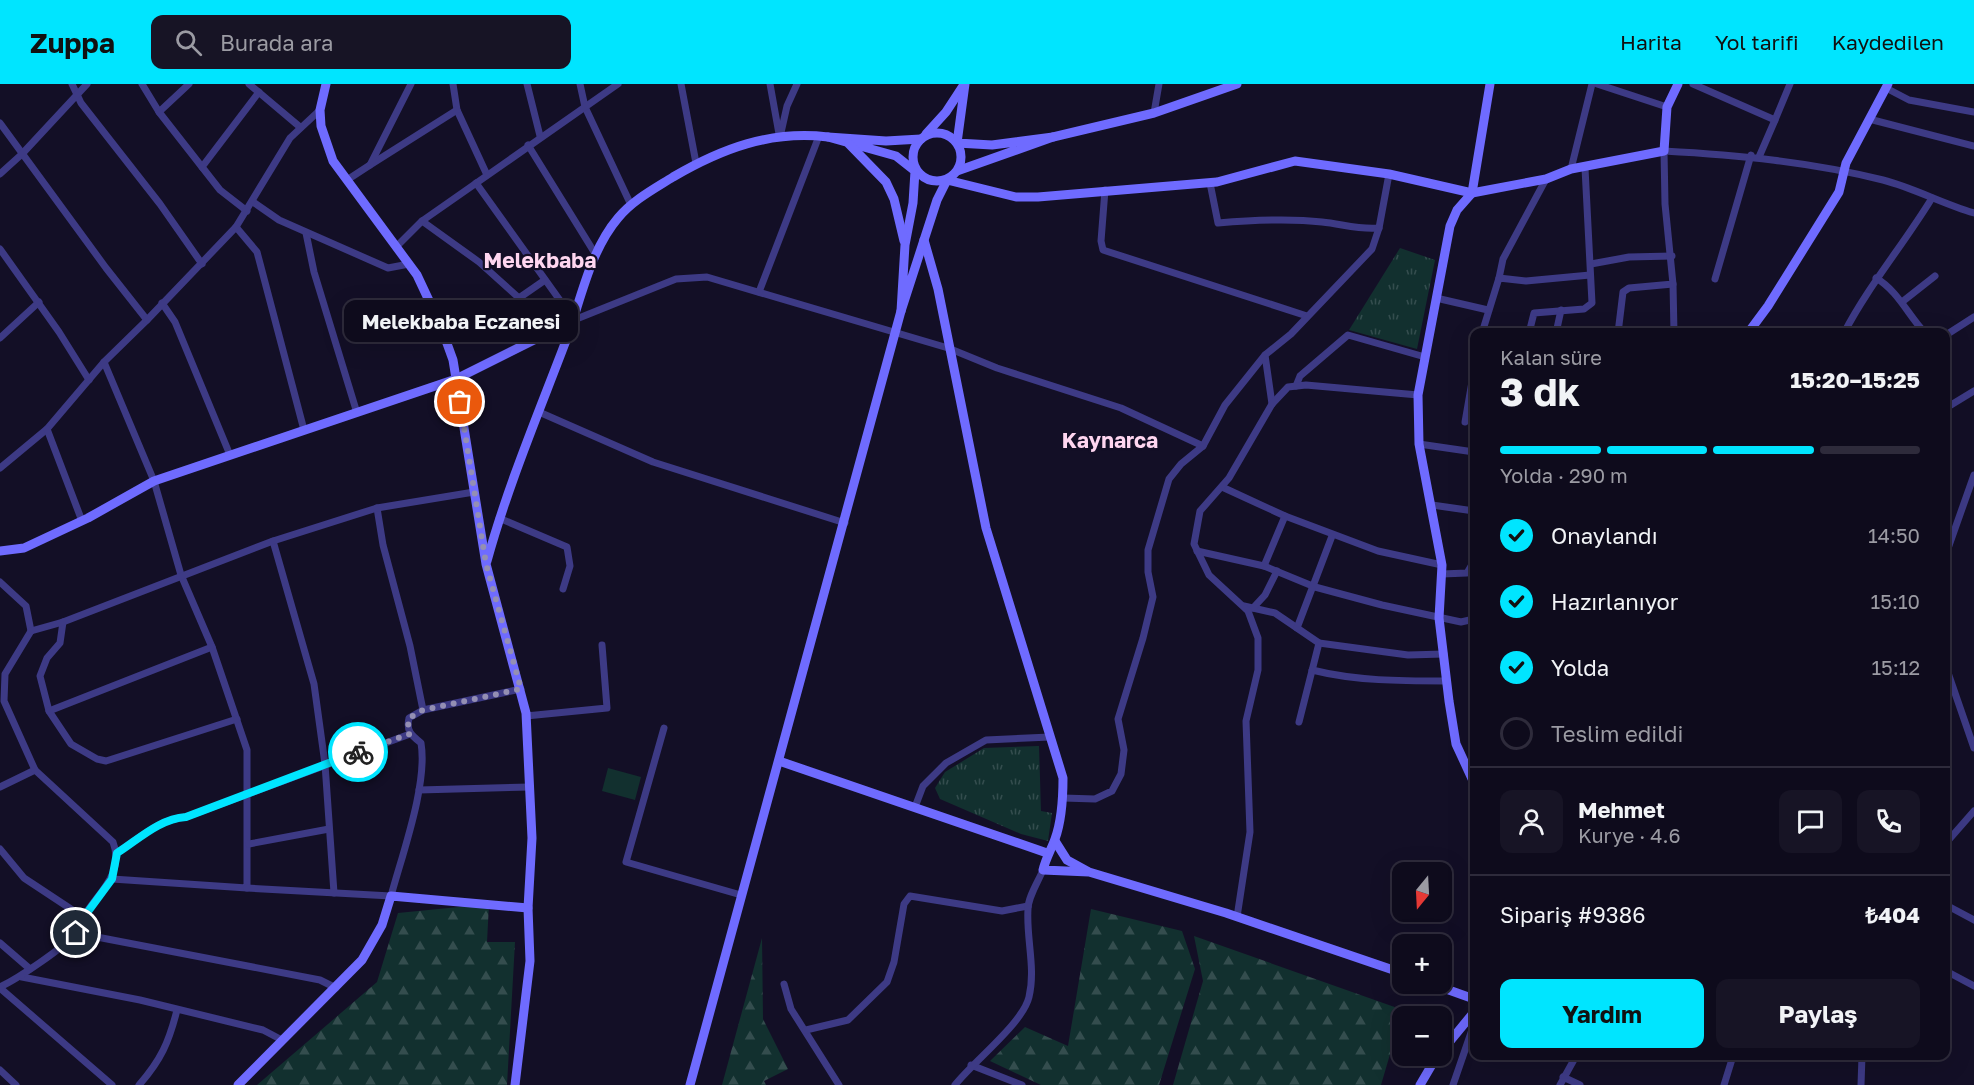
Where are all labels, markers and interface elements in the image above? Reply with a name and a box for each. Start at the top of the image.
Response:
search box [151,15,571,69]
text: Zuppa [30,26,115,59]
icon: search [172,26,205,59]
text: Burada ara [220,29,334,56]
text: Harita [1620,29,1682,55]
text: Yol tarifi [1715,29,1799,55]
text: Kaydedilen [1832,29,1944,55]
district label: Melekbaba [484,247,596,273]
callout: Melekbaba Eczanesi [343,300,577,342]
text: Melekbaba Eczanesi [362,309,560,333]
text: Kalan süre [1500,345,1602,369]
text: 15:20–15:25 [1790,366,1920,393]
text: 3 dk [1500,368,1580,415]
pin [434,376,485,427]
icon: bag [443,385,476,418]
district label: Kaynarca [1062,427,1158,453]
text: Yolda · 290 m [1500,463,1628,487]
icon: check [1500,519,1533,552]
text: Onaylandı [1551,522,1658,549]
text: 14:50 [1868,523,1920,547]
icon: check [1500,585,1533,618]
text: Hazırlanıyor [1551,588,1678,615]
text: 15:10 [1871,589,1920,613]
icon: check [1500,651,1533,684]
text: Yolda [1551,654,1609,681]
text: 15:12 [1871,655,1920,679]
text: Teslim edildi [1551,720,1683,747]
courier [328,722,388,782]
icon: bike [342,736,375,769]
button: person [1500,790,1563,853]
button: chat [1779,790,1842,853]
button: phone [1857,790,1920,853]
text: Mehmet [1578,796,1665,823]
text: Kurye · 4.6 [1578,823,1681,847]
north arrow [1392,862,1452,922]
map controls [1392,862,1452,1066]
text: Sipariş #9386 [1500,901,1645,928]
text: ₺404 [1866,901,1920,928]
pin [50,907,101,958]
icon: home [59,916,92,949]
button: + [1392,934,1452,994]
button: Yardım [1500,979,1704,1048]
button: Paylaş [1716,979,1920,1048]
button: − [1392,1006,1452,1066]

